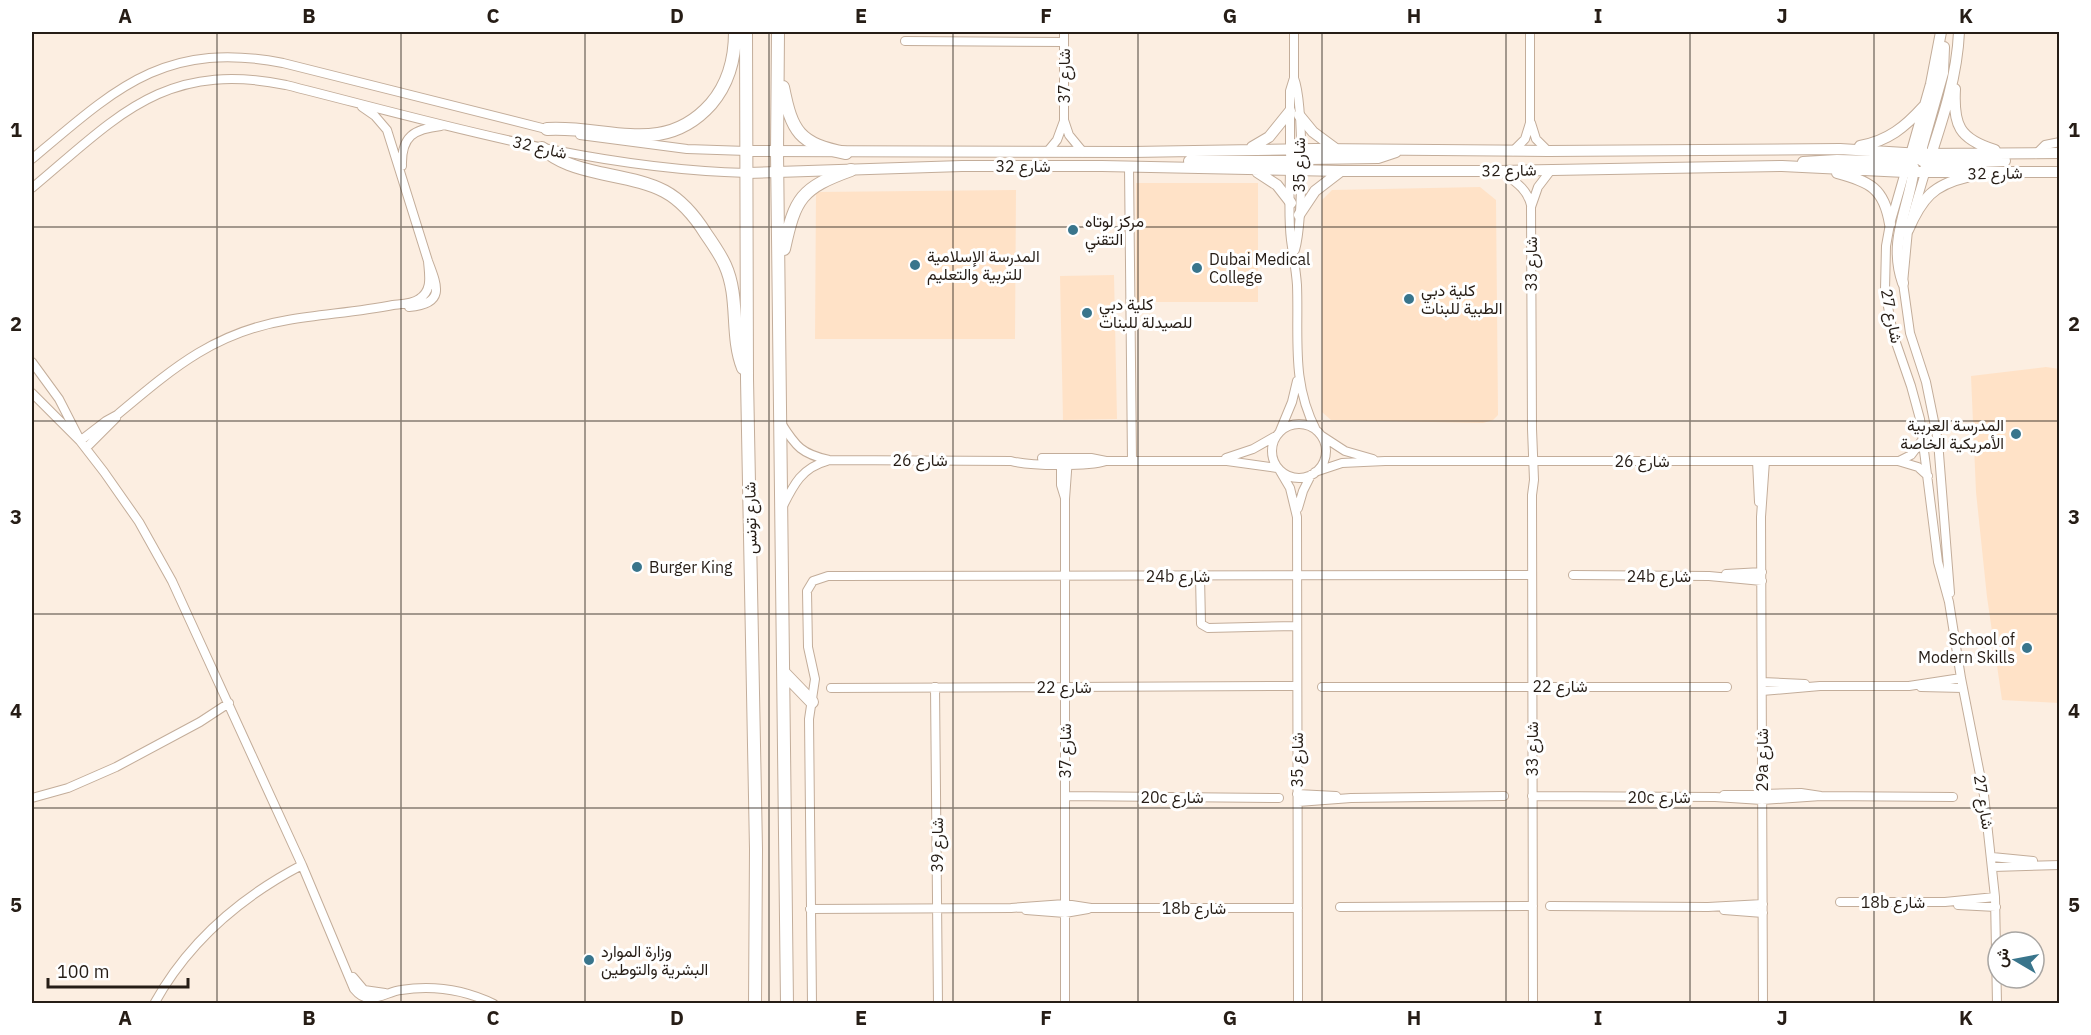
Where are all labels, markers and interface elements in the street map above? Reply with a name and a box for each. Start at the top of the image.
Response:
text: A [118,2,132,29]
text: B [302,2,316,29]
text: C [486,2,500,29]
text: D [670,2,684,29]
text: E [855,2,867,29]
text: F [1040,2,1052,29]
text: G [1223,2,1237,29]
text: H [1407,2,1421,29]
text: I [1594,2,1602,29]
text: J [1776,2,1788,29]
text: K [1959,2,1973,29]
street label: شارع 37 [1054,48,1076,104]
text: 1 [10,116,22,143]
text: 1 [2068,116,2080,143]
street label: شارع 32 [510,131,569,165]
street label: شارع 35 [1289,137,1311,193]
street label: شارع 32 [995,156,1051,178]
street label: شارع 32 [1481,160,1537,182]
street label: شارع 32 [1967,163,2023,185]
place label: مركز لوتاه التقني [1085,211,1144,253]
marker: مركز لوتاه التقني [1066,223,1080,237]
street label: شارع 33 [1521,236,1543,292]
place label: المدرسة الإسلامية للتربية والتعليم [927,246,1040,285]
place label: Dubai Medical College [1209,249,1310,287]
marker: المدرسة الإسلامية للتربية والتعليم [908,258,922,272]
marker: Dubai Medical College [1190,261,1204,275]
place label: كلية دبي الطبية للبنات [1421,280,1502,318]
street label: شارع 27 [1875,287,1907,345]
marker: كلية دبي الطبية للبنات [1402,292,1416,306]
place label: كلية دبي للصيدلة للبنات [1099,294,1192,332]
marker: كلية دبي للصيدلة للبنات [1080,306,1094,320]
text: 2 [10,310,22,337]
text: 2 [2068,310,2080,337]
place label: المدرسة العربية الأمريكية الخاصة [1900,415,2004,454]
marker: المدرسة العربية الأمريكية الخاصة [2009,427,2023,441]
street label: شارع 26 [892,450,948,472]
street label: شارع 26 [1614,451,1670,473]
street label: شارع تونس [739,482,763,554]
text: 3 [10,503,22,530]
text: 3 [2068,503,2080,530]
place label: Burger King [649,557,733,577]
marker: Burger King [630,560,644,574]
street label: 24b شارع [1146,566,1210,588]
street label: 24b شارع [1627,566,1691,588]
place label: School of Modern Skills [1918,629,2015,667]
marker: School of Modern Skills [2020,641,2034,655]
street label: شارع 22 [1532,676,1588,698]
street label: شارع 22 [1036,677,1092,699]
text: 4 [10,697,22,724]
text: 4 [2068,697,2080,724]
street label: شارع 33 [1522,721,1544,777]
street label: شارع 37 [1055,723,1077,779]
street label: 29a شارع [1752,728,1774,792]
street label: شارع 35 [1287,732,1309,788]
street label: شارع 27 [1968,773,1998,831]
street label: 20c شارع [1140,787,1204,809]
street label: 20c شارع [1627,787,1691,809]
street label: شارع 39 [927,817,949,873]
text: 5 [10,891,22,918]
text: 5 [2068,891,2080,918]
street label: 18b شارع [1861,892,1925,914]
street label: 18b شارع [1162,898,1226,920]
north arrow [1986,930,2046,990]
place label: وزارة الموارد البشرية والتوطين [601,941,708,980]
text: ش [1990,946,2013,969]
scale bar [48,951,188,989]
marker: وزارة الموارد البشرية والتوطين [582,953,596,967]
text: 100 m [57,960,109,983]
text: A [118,1004,132,1031]
text: B [302,1004,316,1031]
text: C [486,1004,500,1031]
text: D [670,1004,684,1031]
text: E [855,1004,867,1031]
text: F [1040,1004,1052,1031]
text: G [1223,1004,1237,1031]
text: H [1407,1004,1421,1031]
text: I [1594,1004,1602,1031]
text: J [1776,1004,1788,1031]
text: K [1959,1004,1973,1031]

